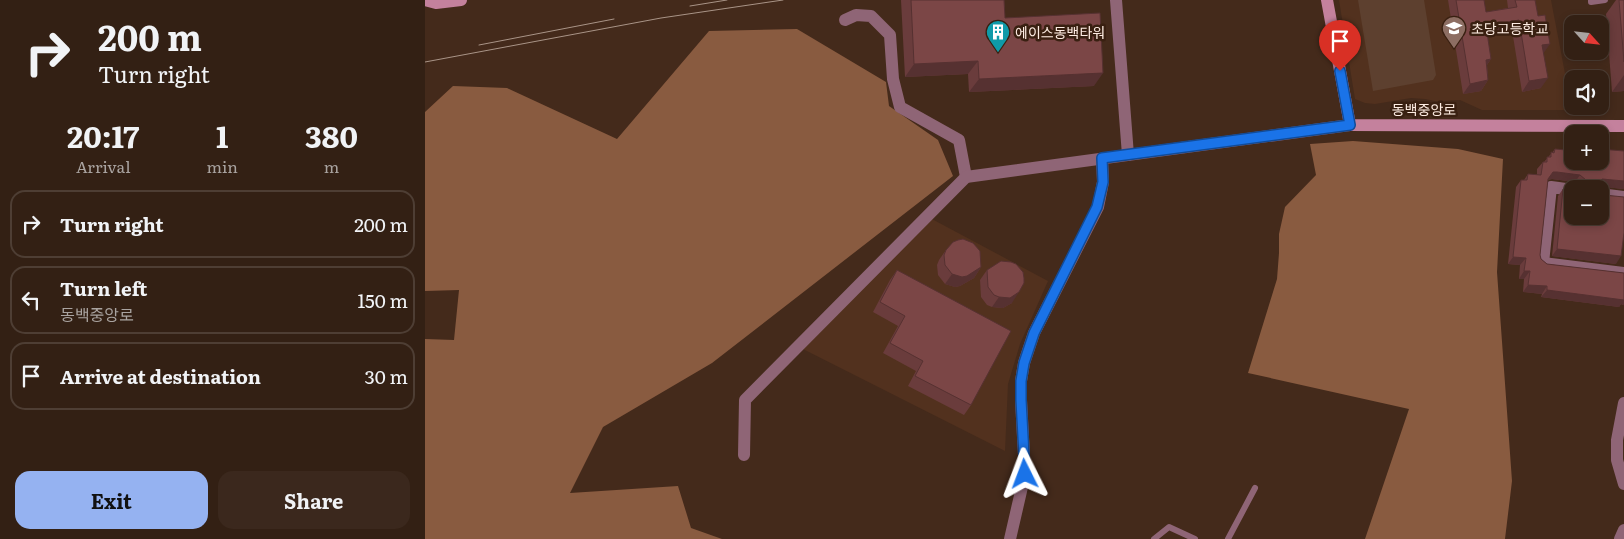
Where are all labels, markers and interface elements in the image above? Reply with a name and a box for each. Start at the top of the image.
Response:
text: 200 m [98,10,202,62]
school or university icon: 초당고등학교 [1441,15,1467,49]
north arrow [1564,15,1609,60]
map controls [1564,15,1609,225]
place label: 초당고등학교 [1471,18,1548,38]
building icon: 에이스동백타워 [985,19,1011,53]
icon: right [15,20,80,85]
pin [1319,20,1361,71]
place label: 에이스동백타워 [1015,22,1105,42]
icon: arrive [1326,27,1354,55]
text: Turn right [98,57,210,90]
button: sound [1564,70,1609,115]
street label: 동백중앙로 [1392,99,1456,119]
text: 20:17 [67,113,139,157]
text: 1 [216,113,228,157]
text: 380 [305,113,358,157]
button: + [1564,125,1609,170]
text: Arrival [76,154,131,178]
text: min [206,154,238,178]
text: m [324,154,339,178]
button: − [1564,180,1609,225]
icon: right [17,210,45,238]
text: Turn right [60,210,164,238]
text: 200 m [354,210,408,238]
text: Turn left [60,274,147,302]
icon: left [17,286,45,314]
text: 150 m [357,286,408,314]
text: 동백중앙로 [60,302,134,326]
icon: arrive [17,362,45,390]
text: Arrive at destination [60,362,261,390]
text: 30 m [364,362,408,390]
position arrow [998,447,1050,499]
button: Exit [15,471,208,529]
button: Share [218,471,410,529]

